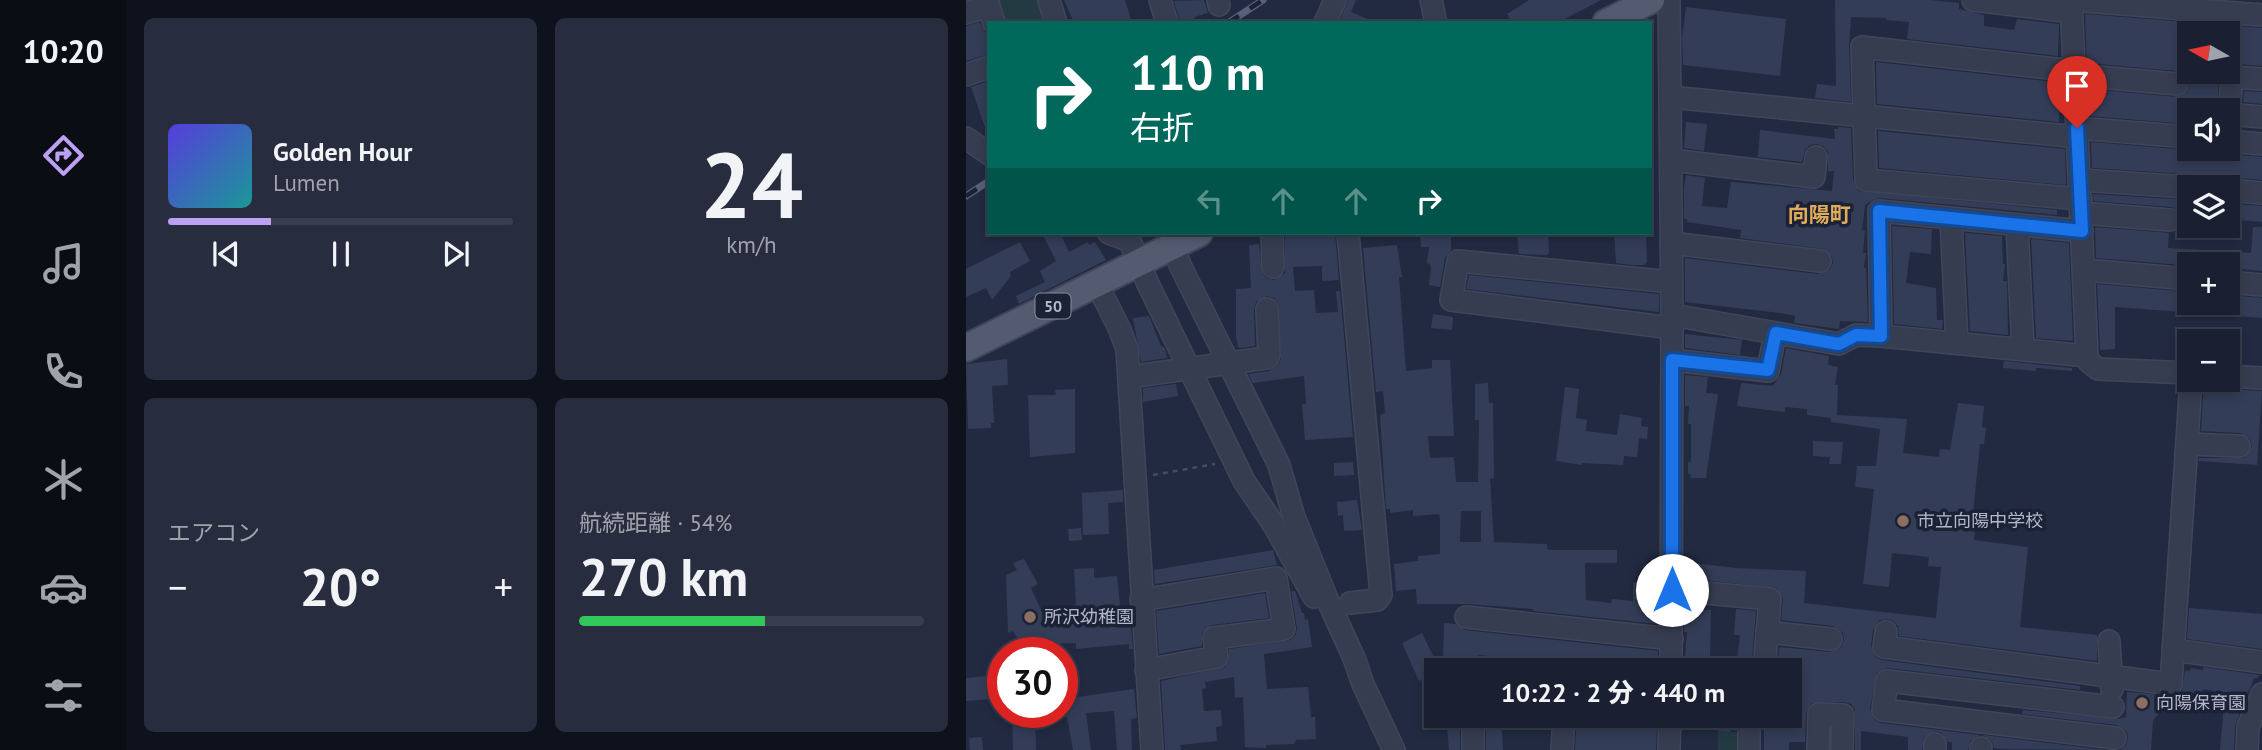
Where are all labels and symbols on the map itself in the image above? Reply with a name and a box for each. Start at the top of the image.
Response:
north arrow [2177,21,2240,84]
pin [2047,56,2107,128]
district label: 向陽町 [1788,201,1851,228]
road number: 50 [1036,294,1070,318]
place label: 市立向陽中学校 [1917,509,2043,532]
marker: 市立向陽中学校 [1895,513,1911,529]
position arrow [1635,553,1709,627]
place label: 所沢幼稚園 [1044,605,1134,628]
marker: 所沢幼稚園 [1022,609,1038,625]
speed limit sign: 30 [987,637,1078,728]
place label: 向陽保育園 [2156,691,2246,714]
marker: 向陽保育園 [2134,695,2150,711]

